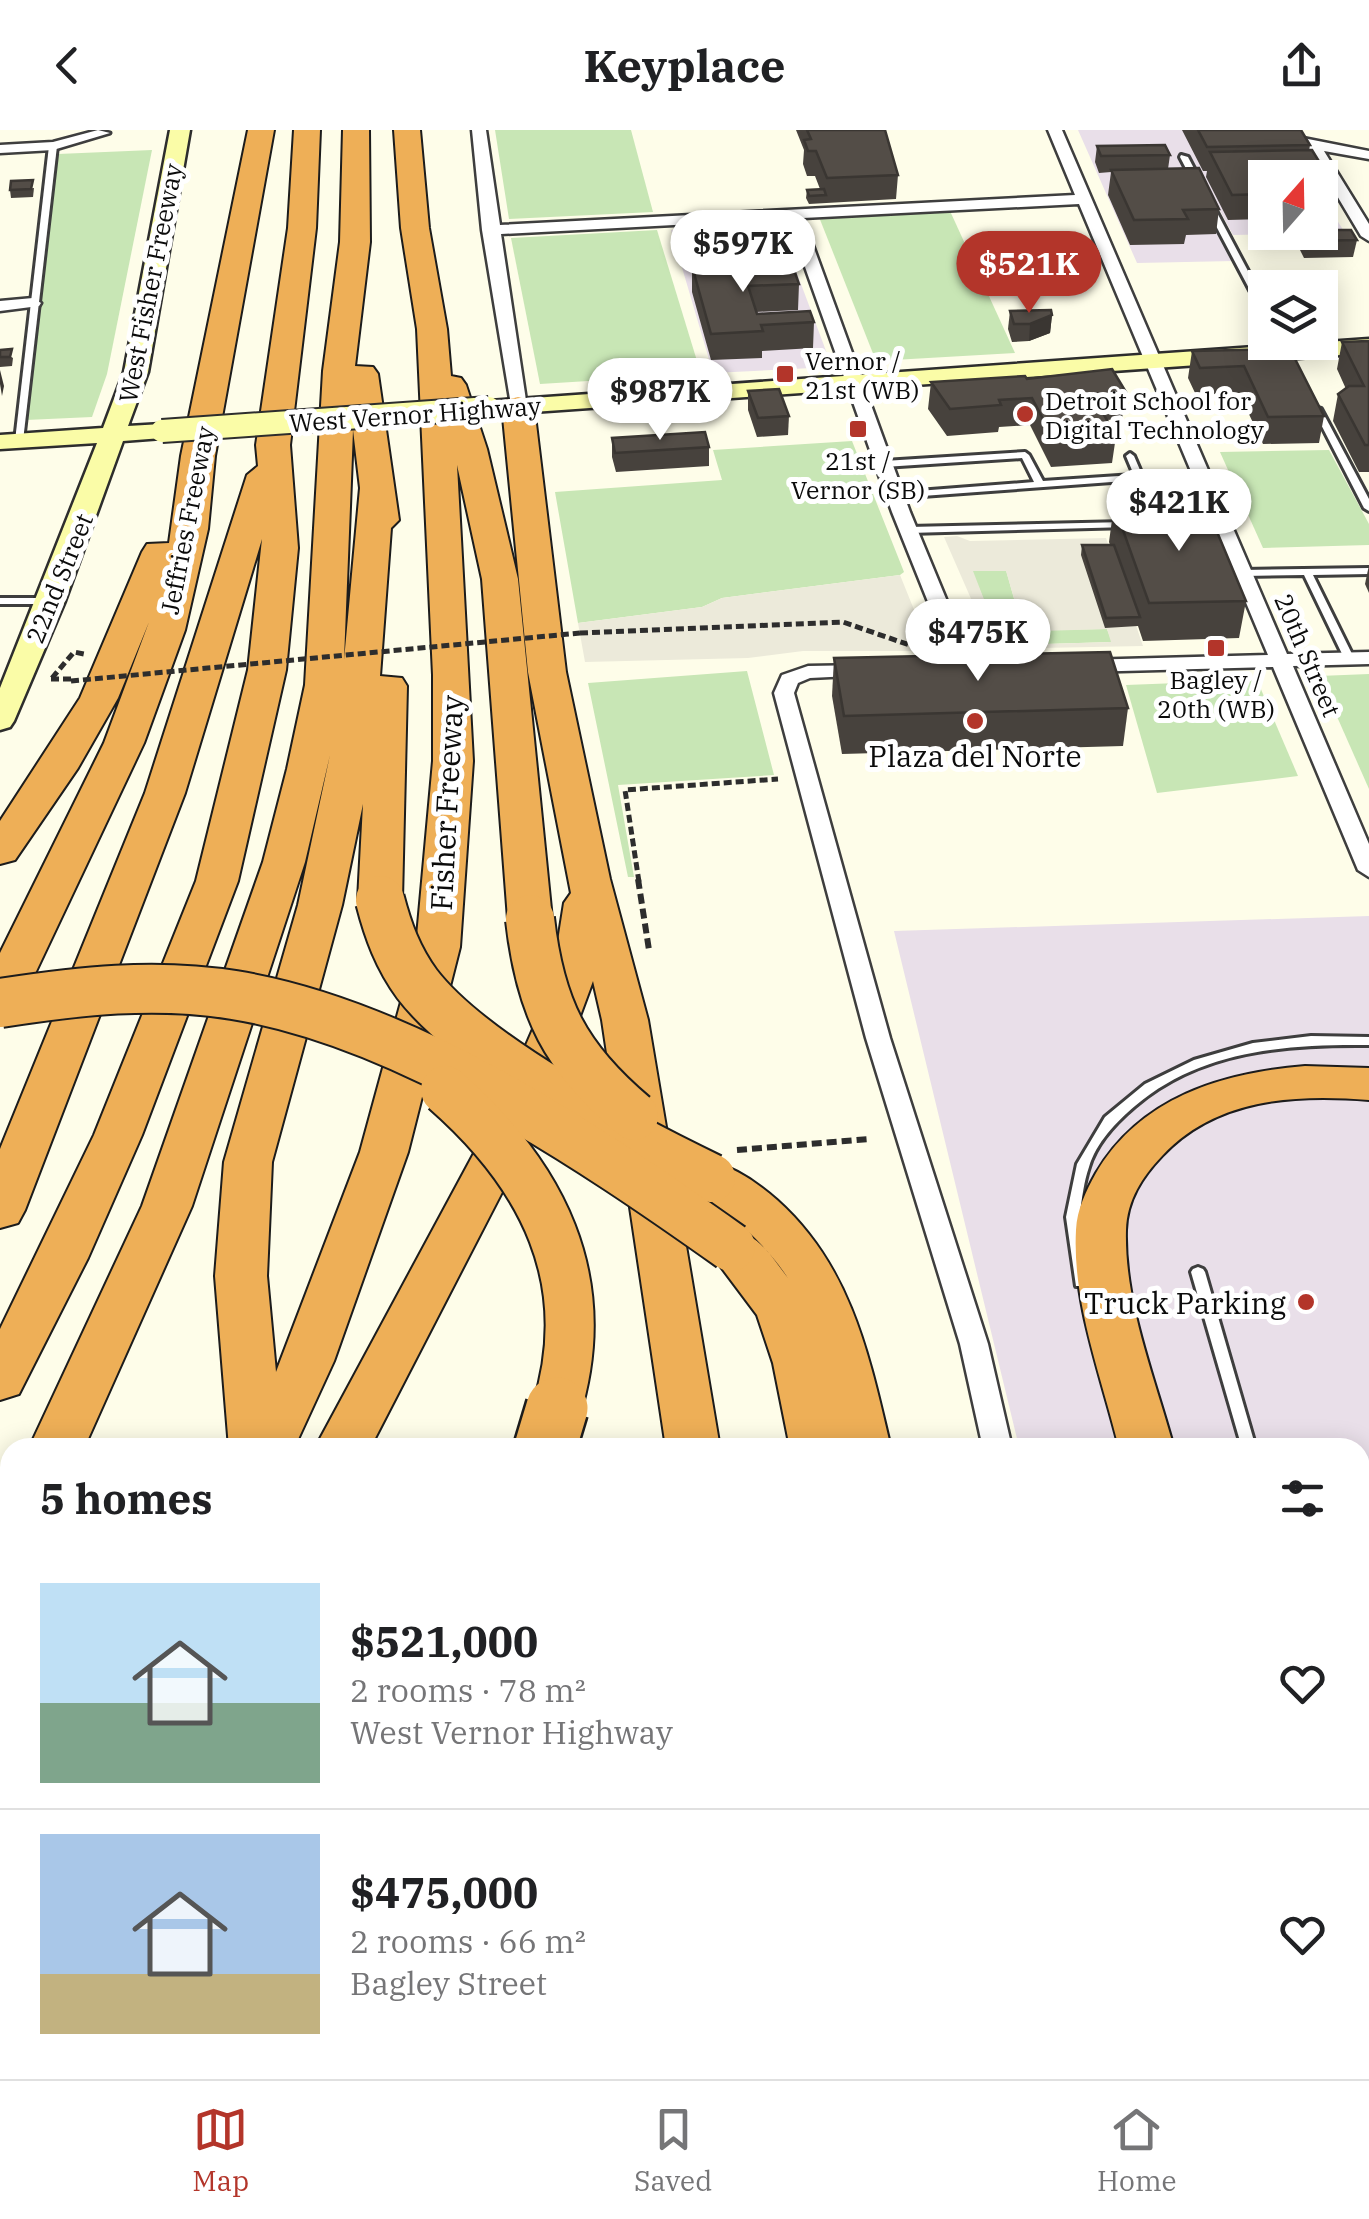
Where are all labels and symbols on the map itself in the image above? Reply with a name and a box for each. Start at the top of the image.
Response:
street label: West Fisher Freeway [111,160,190,405]
north arrow [1248,160,1338,250]
pin: $597K [673,210,813,295]
pin: $521K [959,231,1099,316]
place label: Vernor / 21st (WB) [805,344,920,406]
pin: $987K [590,358,730,443]
marker: Vernor / 21st (WB) [774,363,796,385]
place label: Detroit School for Digital Technology [1045,384,1264,446]
street label: West Vernor Highway [288,389,543,439]
marker: Detroit School for Digital Technology [1014,403,1036,425]
marker: 21st / Vernor (SB) [847,418,869,440]
street label: Jeffries Freeway [153,423,222,617]
place label: 21st / Vernor (SB) [791,444,925,506]
pin: $421K [1109,469,1249,554]
street label: 22nd Street [18,508,100,648]
street label: 20th Street [1267,589,1349,722]
pin: $475K [908,599,1048,684]
marker: Bagley / 20th (WB) [1205,637,1227,659]
place label: Bagley / 20th (WB) [1157,663,1275,725]
street label: Fisher Freeway [421,694,471,912]
marker: Plaza del Norte [964,710,986,732]
place label: Plaza del Norte [868,736,1082,775]
place label: Truck Parking [1084,1283,1286,1322]
marker: Truck Parking [1295,1291,1317,1313]

